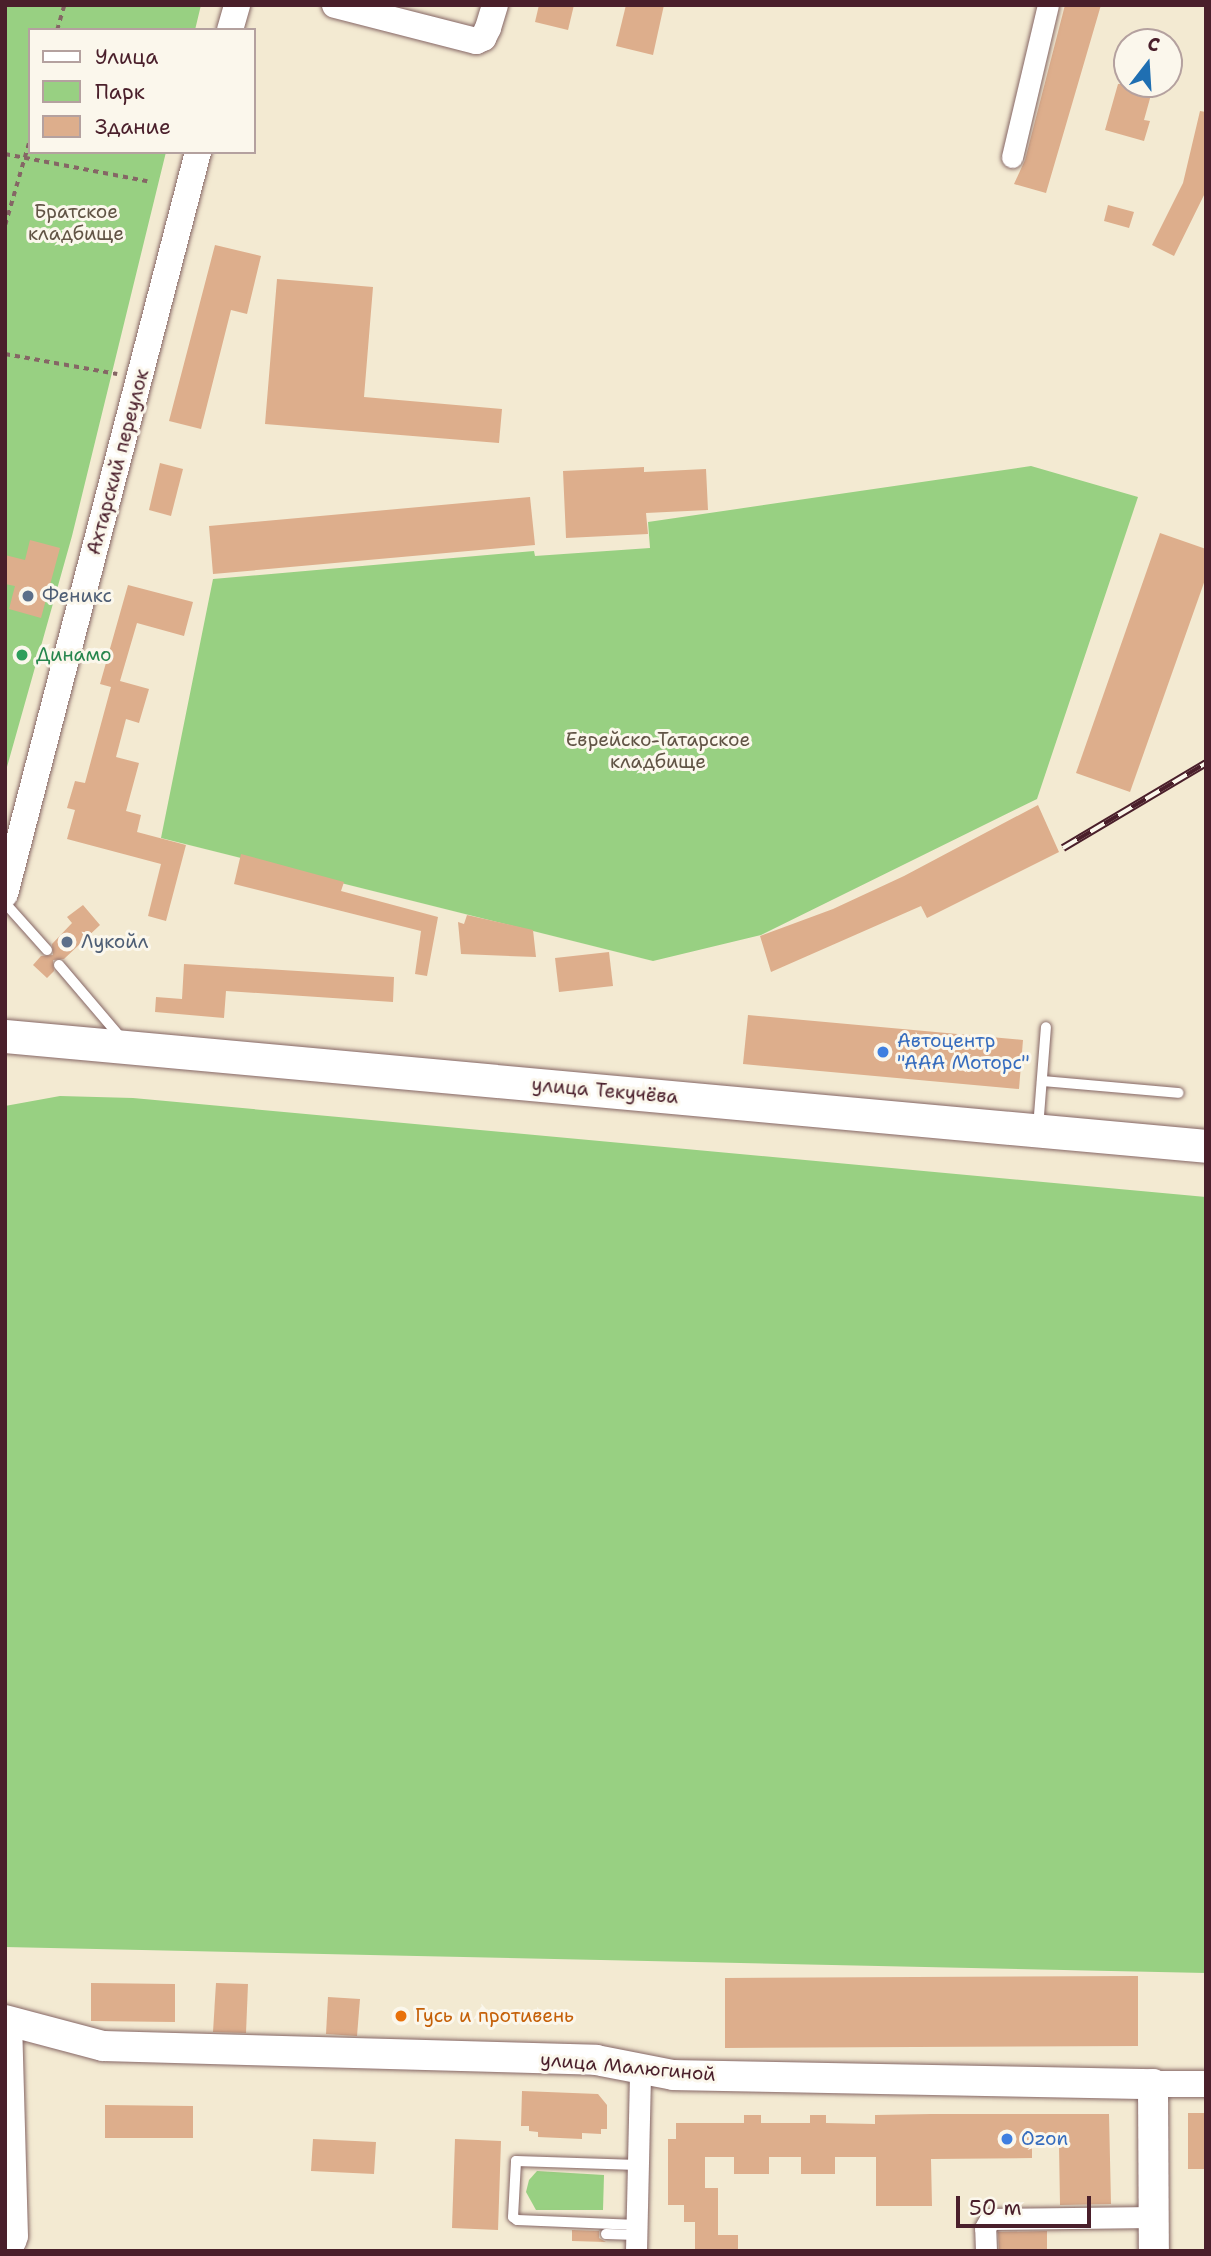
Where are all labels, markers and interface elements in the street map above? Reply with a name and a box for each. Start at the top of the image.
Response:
legend [28,28,256,154]
north arrow [1113,28,1183,98]
text: С [1144,31,1163,58]
text: Улица [95,43,158,71]
text: Парк [95,78,145,106]
text: Здание [95,113,171,141]
park label: Братское кладбище [28,201,124,245]
street label: Ахтарский переулок [82,367,154,557]
place label: Феникс [42,585,112,607]
marker: Феникс [20,588,36,604]
place label: Динамо [36,644,112,666]
marker: Динамо [14,647,30,663]
park label: Еврейско-Татарское кладбище [566,729,750,773]
place label: Лукойл [81,931,148,953]
marker: Лукойл [59,934,75,950]
place label: Автоцентр "ААА Моторс" [897,1030,1030,1074]
marker: Автоцентр "ААА Моторс" [875,1044,891,1060]
street label: улица Текучёва [531,1073,679,1109]
place label: Гусь и противень [415,2005,574,2027]
marker: Гусь и противень [393,2008,409,2024]
street label: улица Малюгиной [539,2048,717,2086]
place label: Ozon [1021,2128,1068,2150]
marker: Ozon [999,2131,1015,2147]
scale bar [959,2182,1094,2226]
text: 50 m [969,2194,1022,2222]

